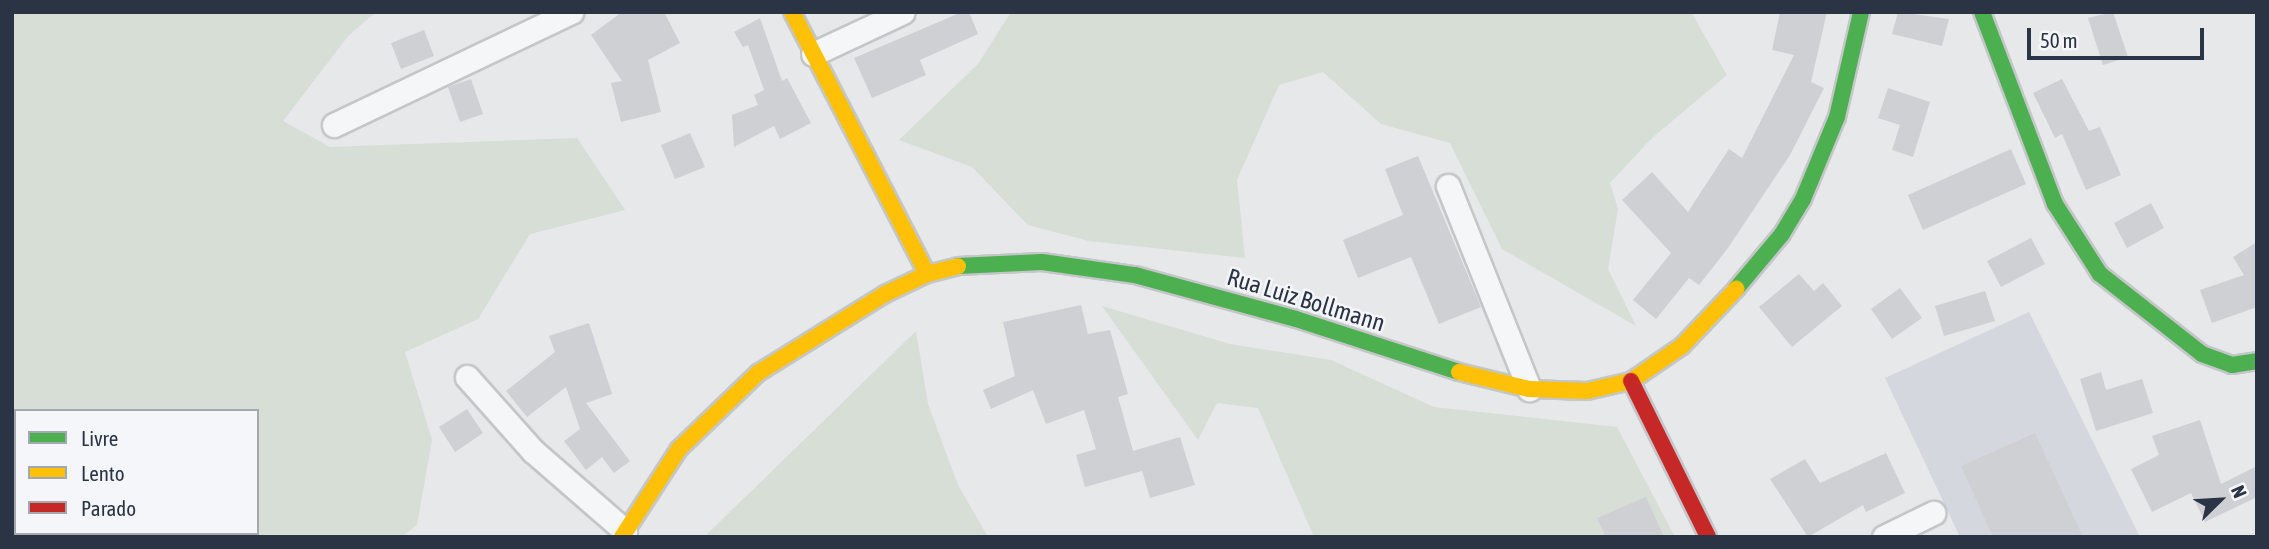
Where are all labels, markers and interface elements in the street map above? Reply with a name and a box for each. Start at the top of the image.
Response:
scale bar [2031,14,2208,58]
text: 50 m [2040,28,2078,52]
street label: Rua Luiz Bollmann [1224,262,1388,338]
legend [14,409,259,535]
text: Livre [81,426,118,450]
text: Lento [81,461,125,485]
north arrow [2185,465,2255,535]
text: N [2227,482,2252,501]
text: Parado [81,496,136,520]

